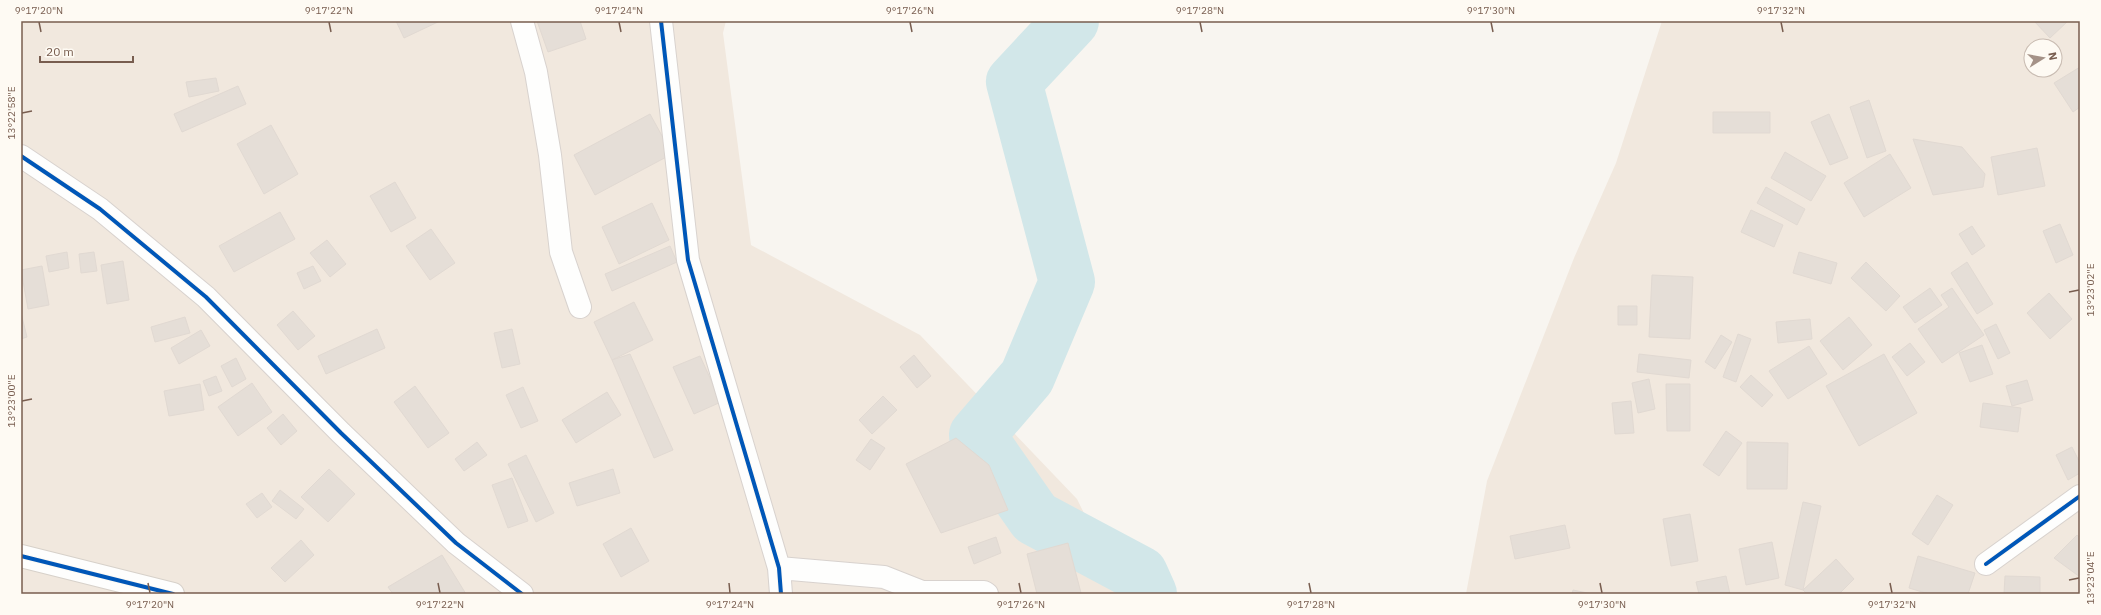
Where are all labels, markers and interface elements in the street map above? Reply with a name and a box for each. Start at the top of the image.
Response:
text: 9°17'20"N [15,4,63,17]
text: 9°17'22"N [305,4,353,17]
text: 9°17'24"N [595,4,643,17]
text: 9°17'26"N [886,4,934,17]
text: 9°17'28"N [1176,4,1224,17]
text: 9°17'30"N [1467,4,1515,17]
text: 9°17'32"N [1757,4,1805,17]
scale bar [40,38,133,64]
north arrow [2023,38,2063,78]
text: 20 m [46,44,74,59]
text: N [2045,51,2060,61]
text: 13°22'58"E [5,86,18,140]
text: 13°23'02"E [2084,263,2097,317]
text: 13°23'00"E [5,374,18,428]
text: 13°23'04"E [2084,551,2097,605]
text: 9°17'20"N [126,598,174,611]
text: 9°17'22"N [416,598,464,611]
text: 9°17'24"N [706,598,754,611]
text: 9°17'26"N [997,598,1045,611]
text: 9°17'28"N [1287,598,1335,611]
text: 9°17'30"N [1578,598,1626,611]
text: 9°17'32"N [1868,598,1916,611]

